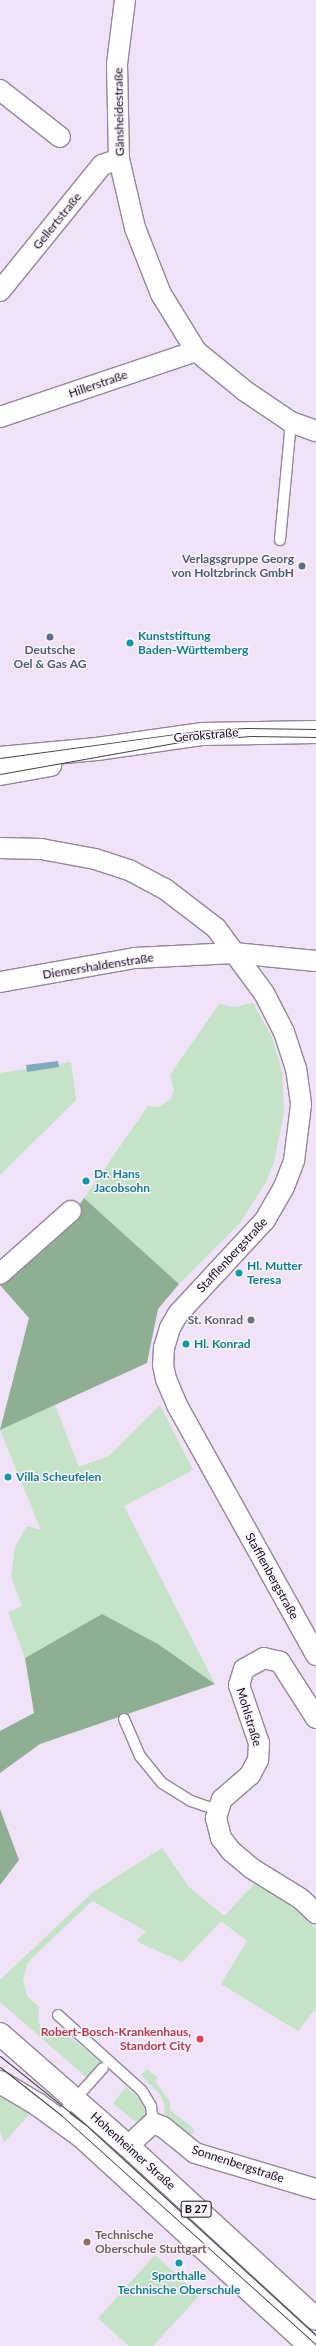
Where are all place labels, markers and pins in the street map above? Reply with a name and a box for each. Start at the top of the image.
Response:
place label: Verlagsgruppe Georg von Holtzbrinck GmbH [172,552,294,580]
marker: Verlagsgruppe Georg von Holtzbrinck GmbH [297,561,307,571]
place label: Kunststiftung Baden-Württemberg [138,629,248,657]
marker: Deutsche Oel & Gas AG [45,632,55,642]
marker: Kunststiftung Baden-Württemberg [125,638,135,648]
place label: Deutsche Oel & Gas AG [13,643,87,671]
place label: Dr. Hans Jacobsohn [94,1167,150,1195]
marker: Dr. Hans Jacobsohn [81,1176,91,1186]
place label: Hl. Mutter Teresa [247,1259,302,1287]
marker: Hl. Mutter Teresa [234,1268,244,1278]
place label: St. Konrad [188,1313,243,1327]
marker: St. Konrad [246,1315,256,1325]
place label: Hl. Konrad [194,1337,251,1351]
marker: Hl. Konrad [181,1339,191,1349]
place label: Villa Scheufelen [16,1470,101,1484]
marker: Villa Scheufelen [3,1472,13,1482]
place label: Robert-Bosch-Krankenhaus, Standort City [41,2025,191,2053]
marker: Robert-Bosch-Krankenhaus, Standort City [194,2033,206,2045]
place label: Technische Oberschule Stuttgart [95,2228,207,2256]
marker: Technische Oberschule Stuttgart [82,2237,92,2247]
marker: Sporthalle Technische Oberschule [174,2258,184,2268]
place label: Sporthalle Technische Oberschule [118,2269,240,2297]

